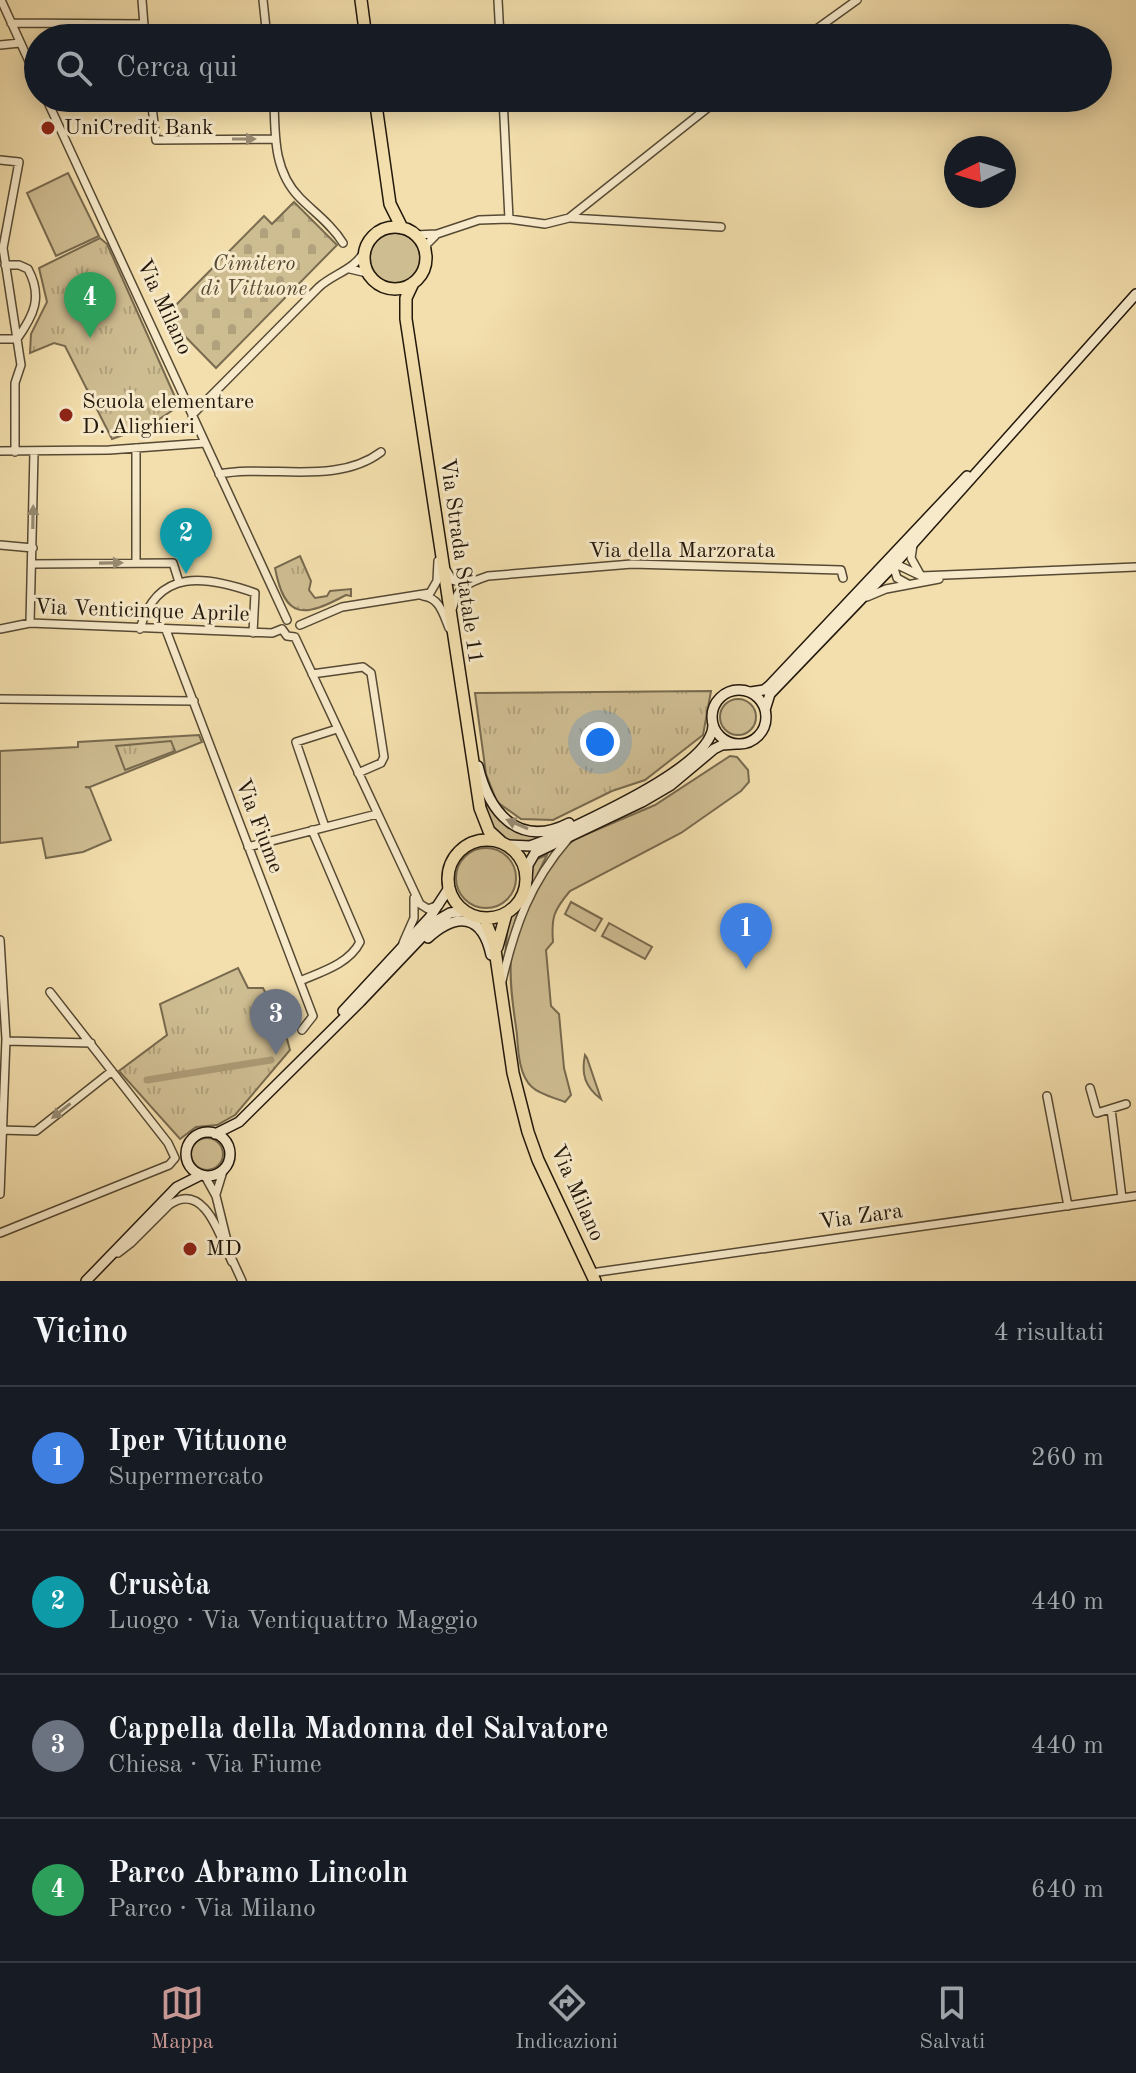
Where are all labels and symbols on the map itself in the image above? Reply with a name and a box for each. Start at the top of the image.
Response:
place label: UniCredit Bank [64,117,214,139]
marker: UniCredit Bank [39,119,57,137]
one-way arrow [232,133,257,145]
north arrow [944,136,1016,208]
park label: Cimitero di Vittuone [201,253,307,300]
street label: Via Milano [132,256,196,358]
pin: 4 [64,272,116,338]
place label: Scuola elementare D. Alighieri [82,391,254,438]
marker: Scuola elementare D. Alighieri [57,406,75,424]
street label: Via Strada Statale 11 [436,457,486,665]
one-way arrow [27,504,39,529]
pin: 2 [160,508,212,574]
street label: Via della Marzorata [589,540,776,562]
one-way arrow [99,557,124,569]
street label: Via Venticinque Aprile [34,596,250,626]
your location [580,722,620,762]
street label: Via Fiume [231,776,287,876]
one-way arrow [505,818,529,831]
pin: 1 [720,903,772,969]
pin: 3 [250,989,302,1055]
one-way arrow [51,1103,71,1119]
street label: Via Milano [546,1141,608,1245]
street label: Via Zara [818,1200,904,1234]
place label: MD [206,1238,242,1260]
marker: MD [181,1240,199,1258]

